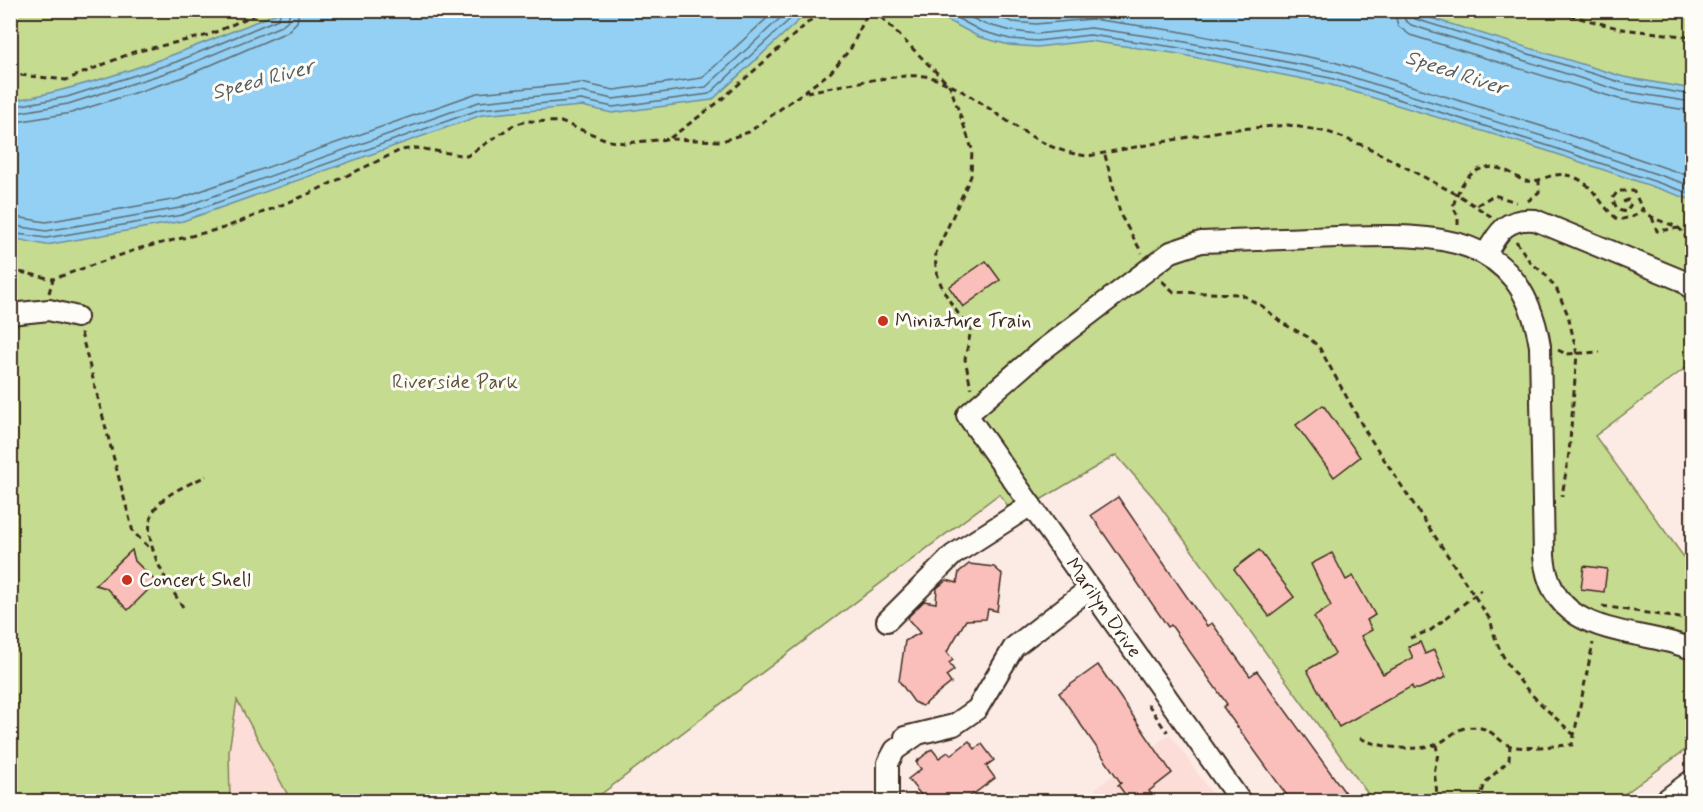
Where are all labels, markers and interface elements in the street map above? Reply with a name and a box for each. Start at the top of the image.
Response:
water label: Speed River [1402,44,1513,103]
water label: Speed River [209,52,320,107]
place label: Miniature Train [895,308,1031,335]
marker: Miniature Train [876,314,890,328]
park label: Riverside Park [392,369,518,396]
street label: Marilyn Drive [1059,553,1147,663]
place label: Concert Shell [139,567,251,594]
marker: Concert Shell [120,573,134,587]

